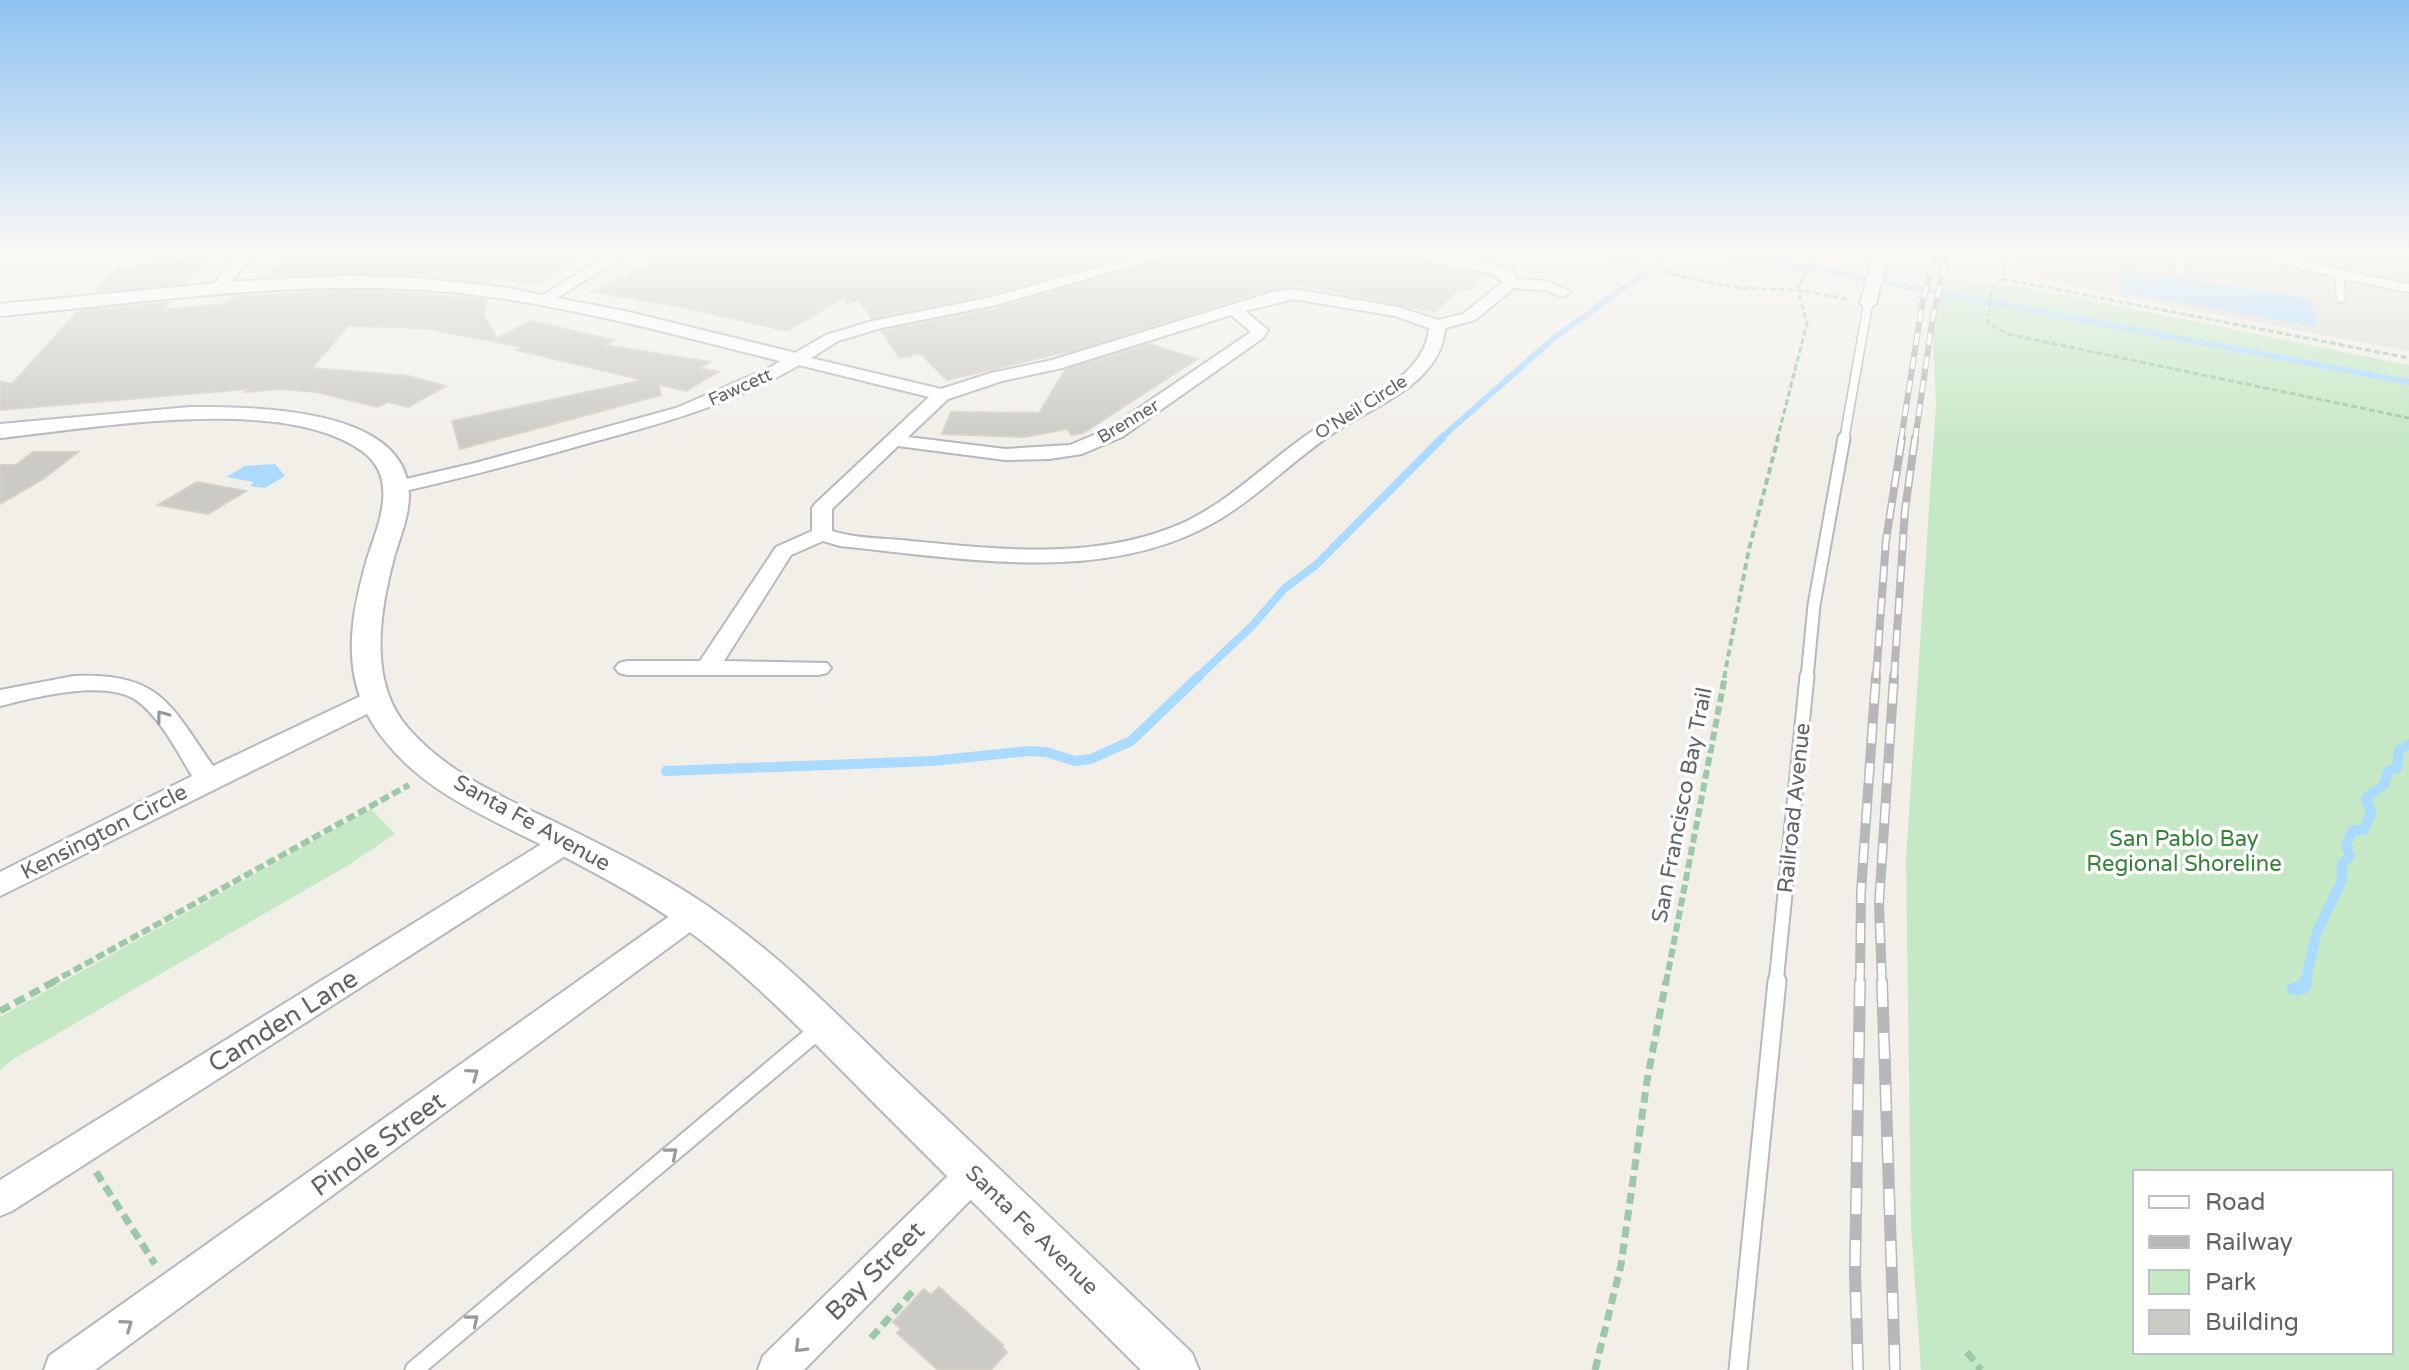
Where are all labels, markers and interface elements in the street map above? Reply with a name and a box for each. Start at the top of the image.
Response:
street label: Fawcett [705,363,775,411]
street label: O'Neil Circle [1311,370,1411,444]
street label: Brenner [1093,394,1163,448]
street label: San Francisco Bay Trail [1646,685,1718,925]
one-way arrow [157,710,172,725]
street label: Railroad Avenue [1772,722,1816,894]
street label: Santa Fe Avenue [449,769,615,877]
street label: Kensington Circle [16,779,192,885]
park label: San Pablo Bay Regional Shoreline [2086,826,2282,877]
street label: Camden Lane [203,963,363,1079]
one-way arrow [465,1069,479,1084]
street label: Pinole Street [305,1085,451,1203]
one-way arrow [663,1148,678,1163]
street label: Santa Fe Avenue [960,1160,1104,1300]
legend [2133,1170,2393,1354]
text: Road [2205,1188,2265,1217]
street label: Bay Street [819,1215,931,1327]
text: Railway [2205,1228,2293,1257]
text: Park [2205,1268,2256,1297]
text: Building [2205,1308,2299,1337]
one-way arrow [464,1315,479,1330]
one-way arrow [118,1320,132,1335]
one-way arrow [795,1338,809,1352]

